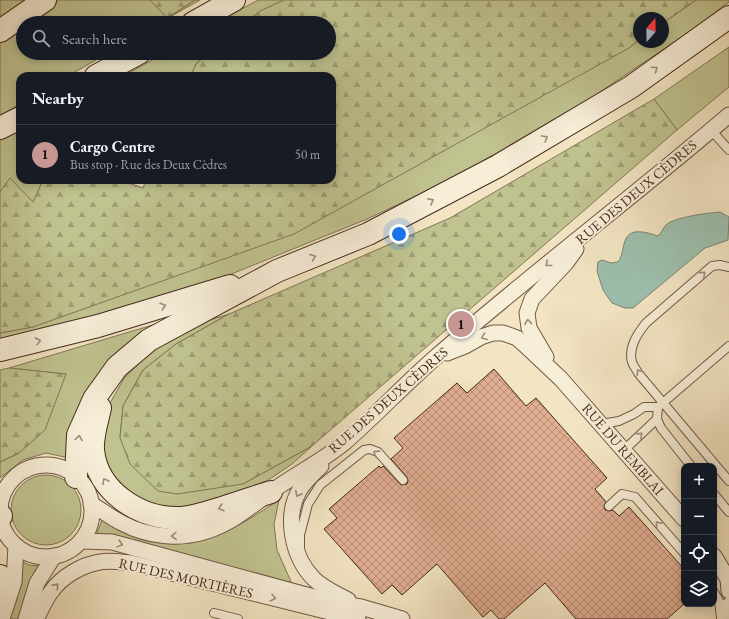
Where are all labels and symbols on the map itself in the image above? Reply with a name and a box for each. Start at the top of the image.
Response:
north arrow [633,12,669,48]
one-way arrow [650,67,657,74]
one-way arrow [541,136,548,143]
street label: RUE DES DEUX CÈDRES [572,136,700,248]
one-way arrow [427,198,434,206]
your location [389,224,409,244]
one-way arrow [310,253,317,261]
one-way arrow [545,260,553,267]
one-way arrow [698,272,705,279]
one-way arrow [159,302,166,311]
pin: 1 [448,309,474,339]
one-way arrow [524,319,533,325]
one-way arrow [480,332,487,340]
one-way arrow [34,337,41,346]
street label: RUE DES DEUX CÈDRES [324,343,452,457]
one-way arrow [636,369,643,376]
street label: RUE DU REMBLAI [578,399,668,499]
one-way arrow [636,432,643,439]
one-way arrow [74,435,83,441]
one-way arrow [373,450,380,457]
one-way arrow [102,478,109,485]
one-way arrow [295,490,303,497]
one-way arrow [218,504,225,512]
one-way arrow [656,521,663,528]
one-way arrow [171,532,177,540]
one-way arrow [116,539,123,548]
street label: RUE DES MORTIÈRES [117,554,255,602]
one-way arrow [52,583,59,591]
one-way arrow [269,593,276,602]

